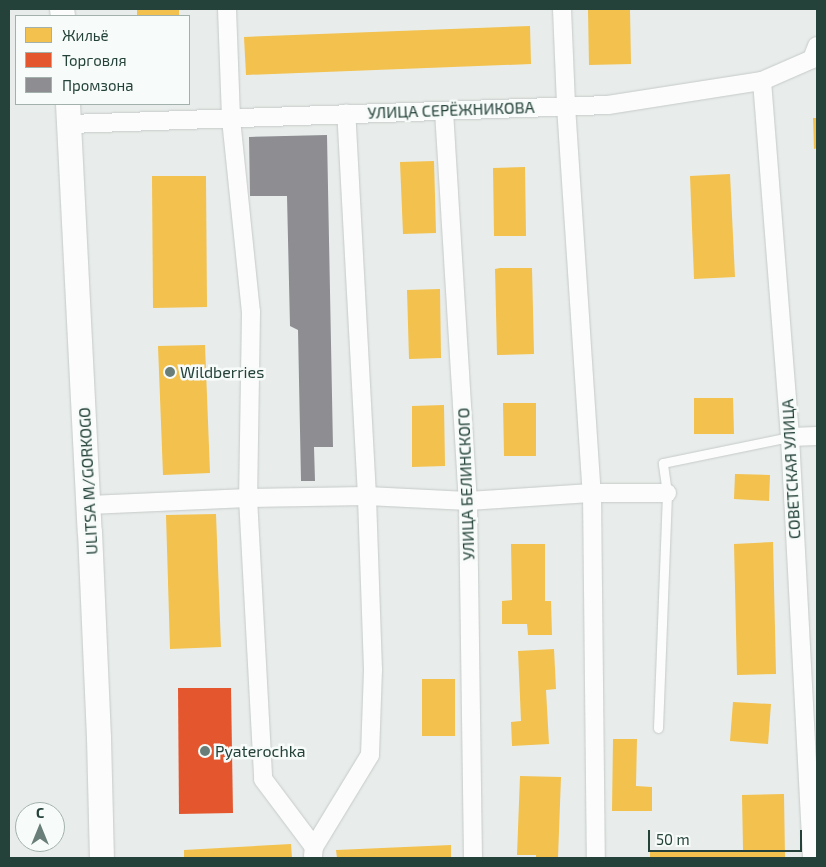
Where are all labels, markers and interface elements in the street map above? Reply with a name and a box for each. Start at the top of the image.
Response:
legend [15,15,190,105]
text: Жильё [62,26,109,44]
text: Торговля [62,51,127,69]
text: Промзона [62,76,134,94]
street label: УЛИЦА СЕРЁЖНИКОВА [367,97,535,123]
place label: Wildberries [180,362,264,382]
marker: Wildberries [164,366,176,378]
street label: СОВЕТСКАЯ УЛИЦА [778,398,804,540]
street label: ULITSA M/GORKOGO [75,407,101,555]
street label: УЛИЦА БЕЛИНСКОГО [454,407,478,561]
place label: Pyaterochka [215,741,306,761]
marker: Pyaterochka [199,745,211,757]
north arrow [15,802,65,852]
text: С [36,804,44,821]
scale bar [651,820,805,852]
text: 50 m [656,830,690,848]

